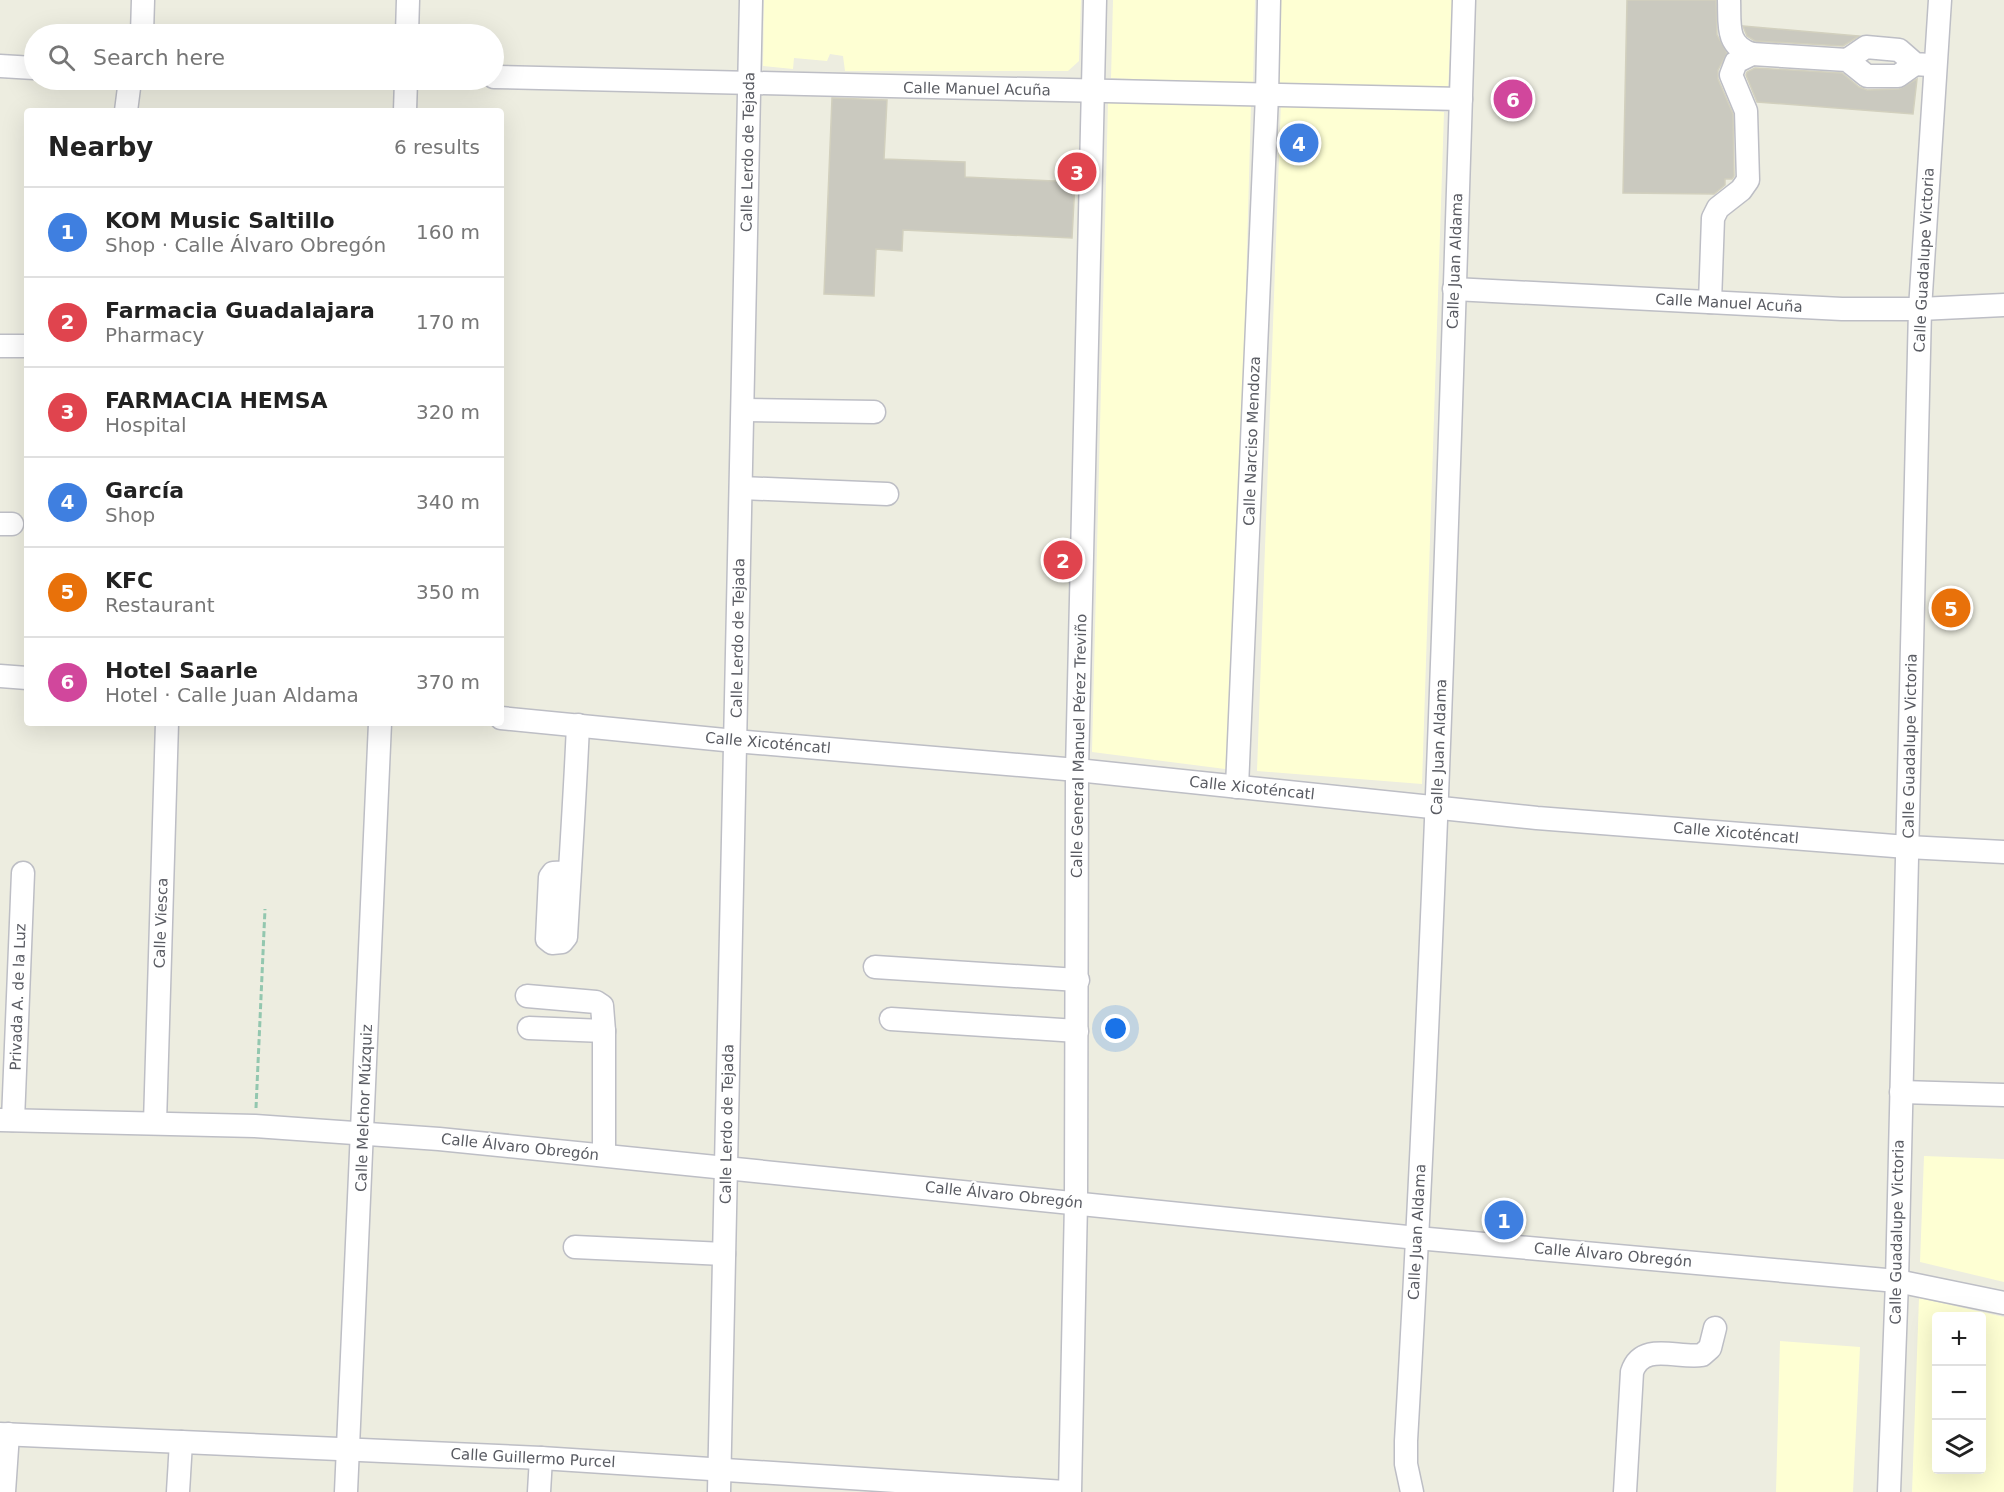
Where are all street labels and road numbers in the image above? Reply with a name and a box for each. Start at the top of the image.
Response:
street label: Calle Lerdo de Tejada [738,72,758,232]
street label: Calle Manuel Acuña [903,79,1051,99]
street label: Calle Guadalupe Victoria [1910,167,1938,353]
street label: Calle Juan Aldama [1444,193,1466,329]
street label: Calle Manuel Acuña [1655,290,1803,316]
street label: Calle Narciso Mendoza [1240,356,1264,526]
street label: Calle Lerdo de Tejada [728,558,748,718]
street label: Calle General Manuel Pérez Treviño [1068,614,1090,878]
street label: Calle Guadalupe Victoria [1899,653,1921,839]
street label: Calle Juan Aldama [1428,679,1450,815]
street label: Calle Xicoténcatl [704,729,832,757]
street label: Calle Xicoténcatl [1188,772,1316,804]
street label: Calle Xicoténcatl [1672,819,1800,847]
street label: Calle Viesca [150,877,172,969]
street label: Privada A. de la Luz [6,923,30,1071]
street label: Calle Melchor Múzquiz [352,1024,376,1192]
street label: Calle Lerdo de Tejada [717,1044,737,1204]
street label: Calle Álvaro Obregón [440,1129,600,1164]
street label: Calle Guadalupe Victoria [1886,1139,1908,1325]
street label: Calle Juan Aldama [1404,1163,1430,1301]
street label: Calle Álvaro Obregón [924,1177,1084,1212]
street label: Calle Álvaro Obregón [1533,1238,1693,1271]
street label: Calle Guillermo Purcel [450,1445,616,1471]

